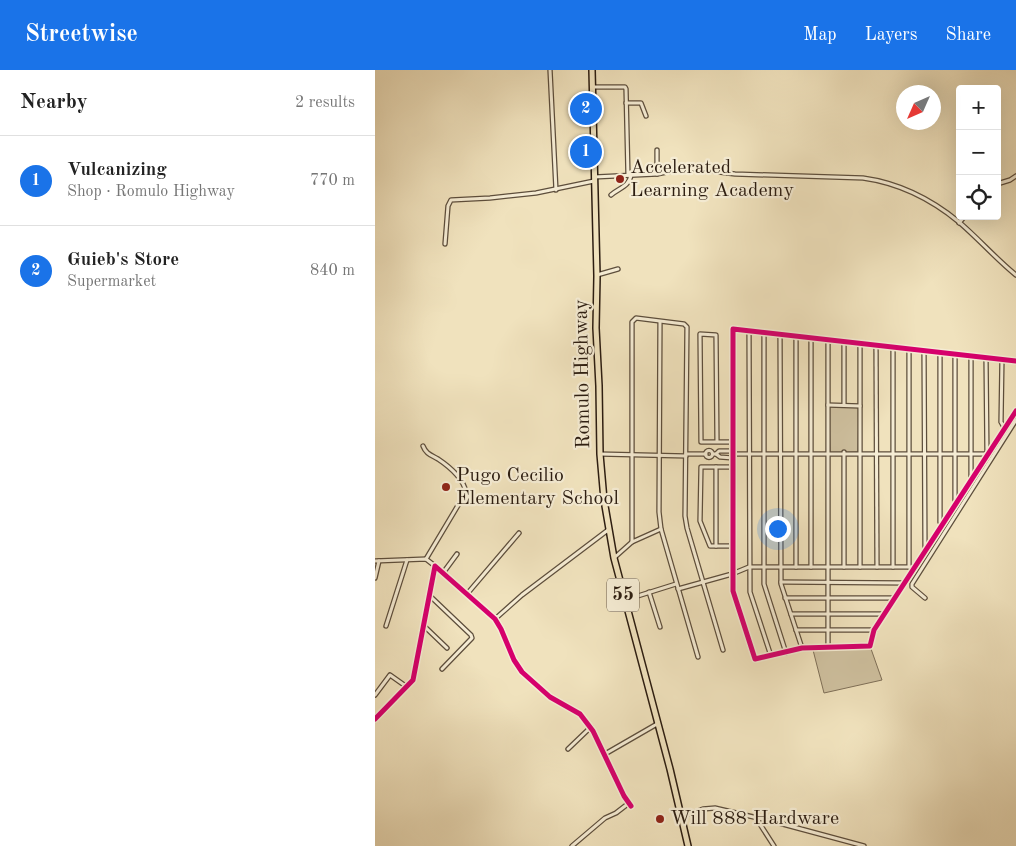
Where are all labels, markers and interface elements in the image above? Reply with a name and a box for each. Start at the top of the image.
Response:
text: Streetwise [25,23,138,47]
text: Map [803,26,837,44]
text: Layers [865,26,917,44]
text: Share [945,26,991,44]
north arrow [896,85,941,130]
map controls [956,85,1001,220]
button: + [956,85,1001,130]
pin: 2 [570,90,602,128]
text: Nearby [20,92,88,113]
text: 2 results [295,95,355,111]
button: − [956,130,1001,175]
pin: 1 [570,133,602,171]
place label: Accelerated Learning Academy [630,158,794,201]
text: Vulcanizing [67,161,167,180]
text: 1 [31,173,41,189]
text: 770 m [310,173,355,189]
marker: Accelerated Learning Academy [614,173,626,185]
button: locate [956,175,1001,220]
text: Shop · Romulo Highway [67,184,235,200]
text: Guieb's Store [67,251,179,270]
text: 2 [31,263,41,279]
text: 840 m [310,263,355,279]
text: Supermarket [67,274,156,290]
street label: Romulo Highway [572,299,594,449]
place label: Pugo Cecilio Elementary School [456,466,619,509]
marker: Pugo Cecilio Elementary School [440,481,452,493]
your location [765,516,791,542]
road number: 55 [607,578,639,612]
place label: Will 888 Hardware [670,809,839,829]
marker: Will 888 Hardware [654,813,666,825]

